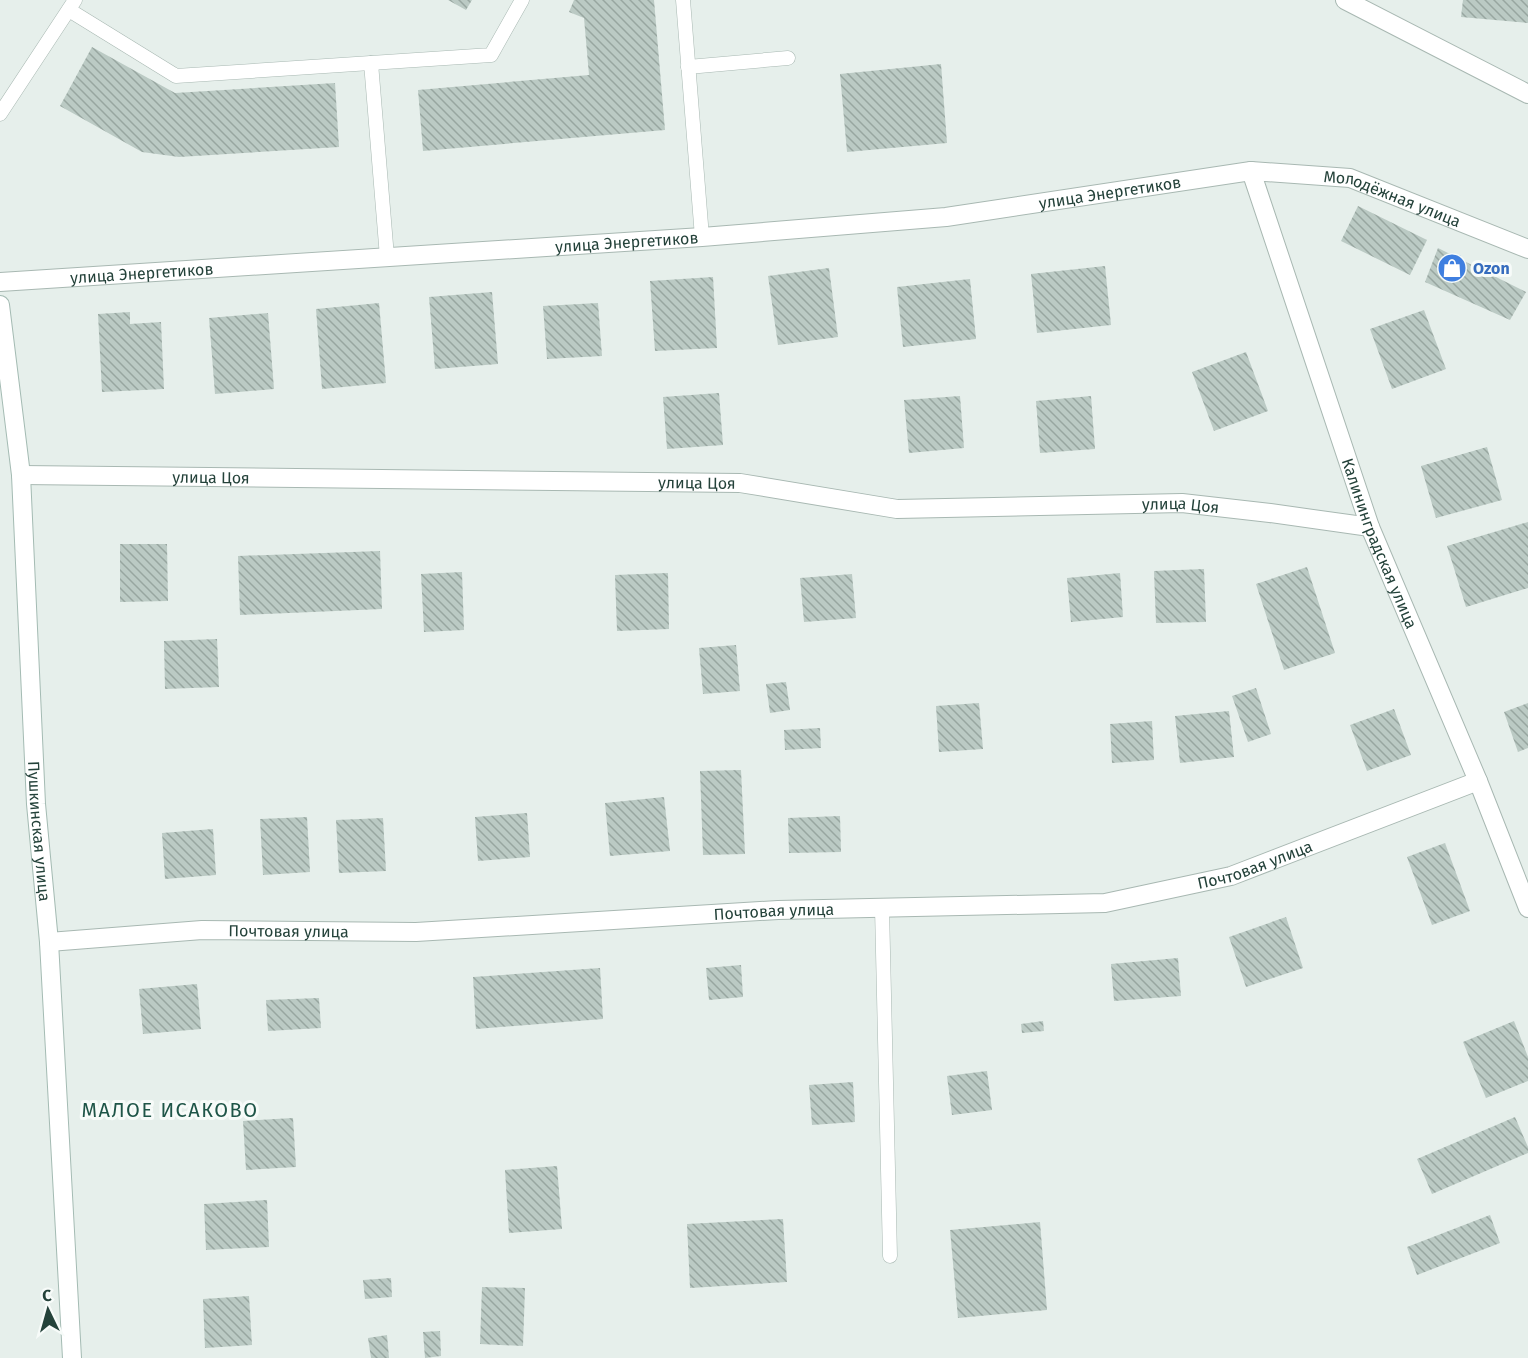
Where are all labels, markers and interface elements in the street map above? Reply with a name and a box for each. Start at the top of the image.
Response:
street label: Молодёжная улица [1323,167,1463,231]
street label: улица Энергетиков [1038,173,1182,213]
street label: улица Энергетиков [555,228,699,256]
shop icon: Ozon [1436,252,1468,284]
street label: улица Энергетиков [70,259,214,287]
place label: Ozon [1473,259,1510,278]
street label: Калининградская улица [1338,456,1421,632]
street label: улица Цоя [172,468,250,488]
street label: улица Цоя [658,473,736,493]
street label: улица Цоя [1142,494,1220,517]
street label: Пушкинская улица [24,760,54,902]
street label: Почтовая улица [1196,837,1315,893]
street label: Почтовая улица [713,900,834,924]
street label: Почтовая улица [228,921,349,941]
district label: МАЛОЕ ИСАКОВО [81,1098,259,1122]
north arrow [18,1280,78,1340]
text: С [41,1286,53,1305]

